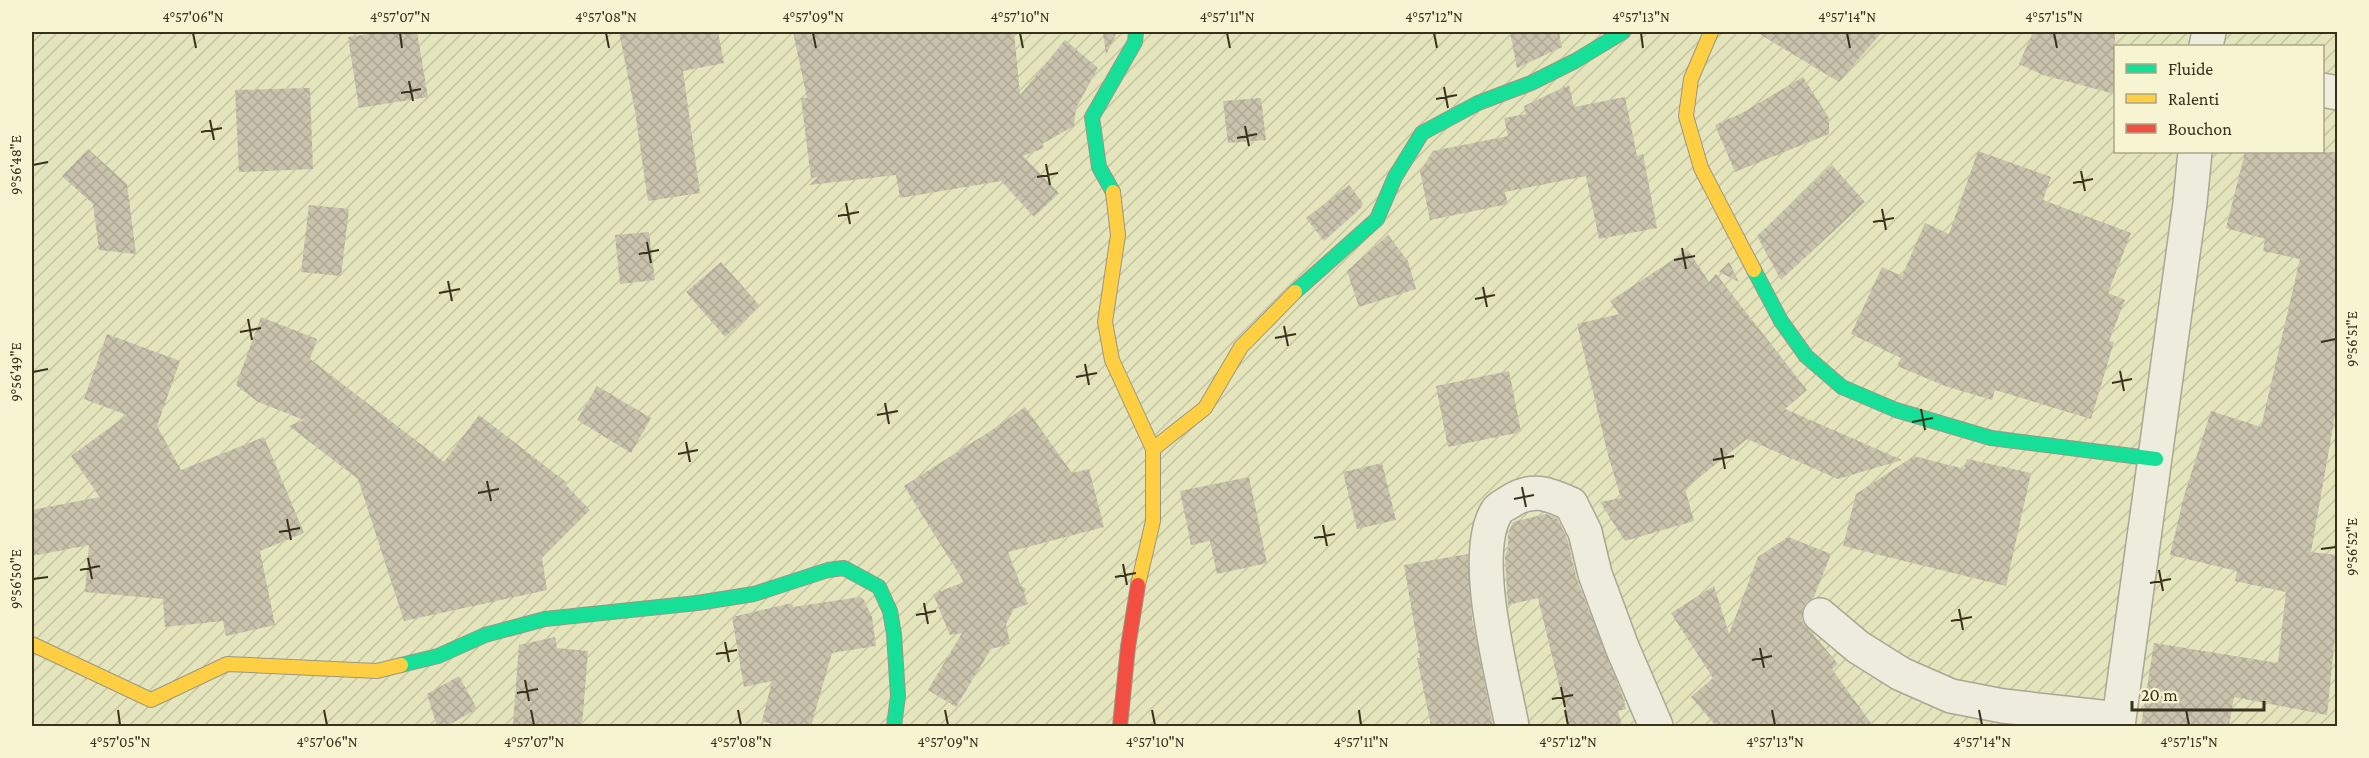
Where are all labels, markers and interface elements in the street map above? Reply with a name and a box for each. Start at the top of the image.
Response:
text: 4°57'06"N [162,9,224,25]
text: 4°57'07"N [370,9,430,25]
text: 4°57'08"N [575,9,637,25]
text: 4°57'09"N [782,9,844,25]
text: 4°57'10"N [990,9,1050,25]
text: 4°57'11"N [1199,9,1255,25]
text: 4°57'12"N [1405,9,1463,25]
text: 4°57'13"N [1612,9,1670,25]
text: 4°57'14"N [1818,9,1876,25]
text: 4°57'15"N [2025,9,2083,25]
legend [2114,45,2324,153]
text: Fluide [2168,59,2213,79]
text: Ralenti [2168,89,2219,109]
text: Bouchon [2168,119,2232,139]
text: 9°56'48"E [8,135,24,195]
text: 9°56'51"E [2344,311,2360,367]
text: 9°56'49"E [8,342,24,402]
text: 9°56'52"E [2344,518,2360,576]
text: 9°56'50"E [8,549,24,609]
scale bar [2132,674,2264,712]
text: 20 m [2141,685,2178,705]
text: 4°57'05"N [90,734,151,750]
text: 4°57'06"N [296,734,358,750]
text: 4°57'07"N [504,734,564,750]
text: 4°57'08"N [710,734,772,750]
text: 4°57'09"N [917,734,979,750]
text: 4°57'10"N [1125,734,1185,750]
text: 4°57'11"N [1333,734,1389,750]
text: 4°57'12"N [1539,734,1597,750]
text: 4°57'13"N [1746,734,1804,750]
text: 4°57'14"N [1953,734,2011,750]
text: 4°57'15"N [2160,734,2218,750]

